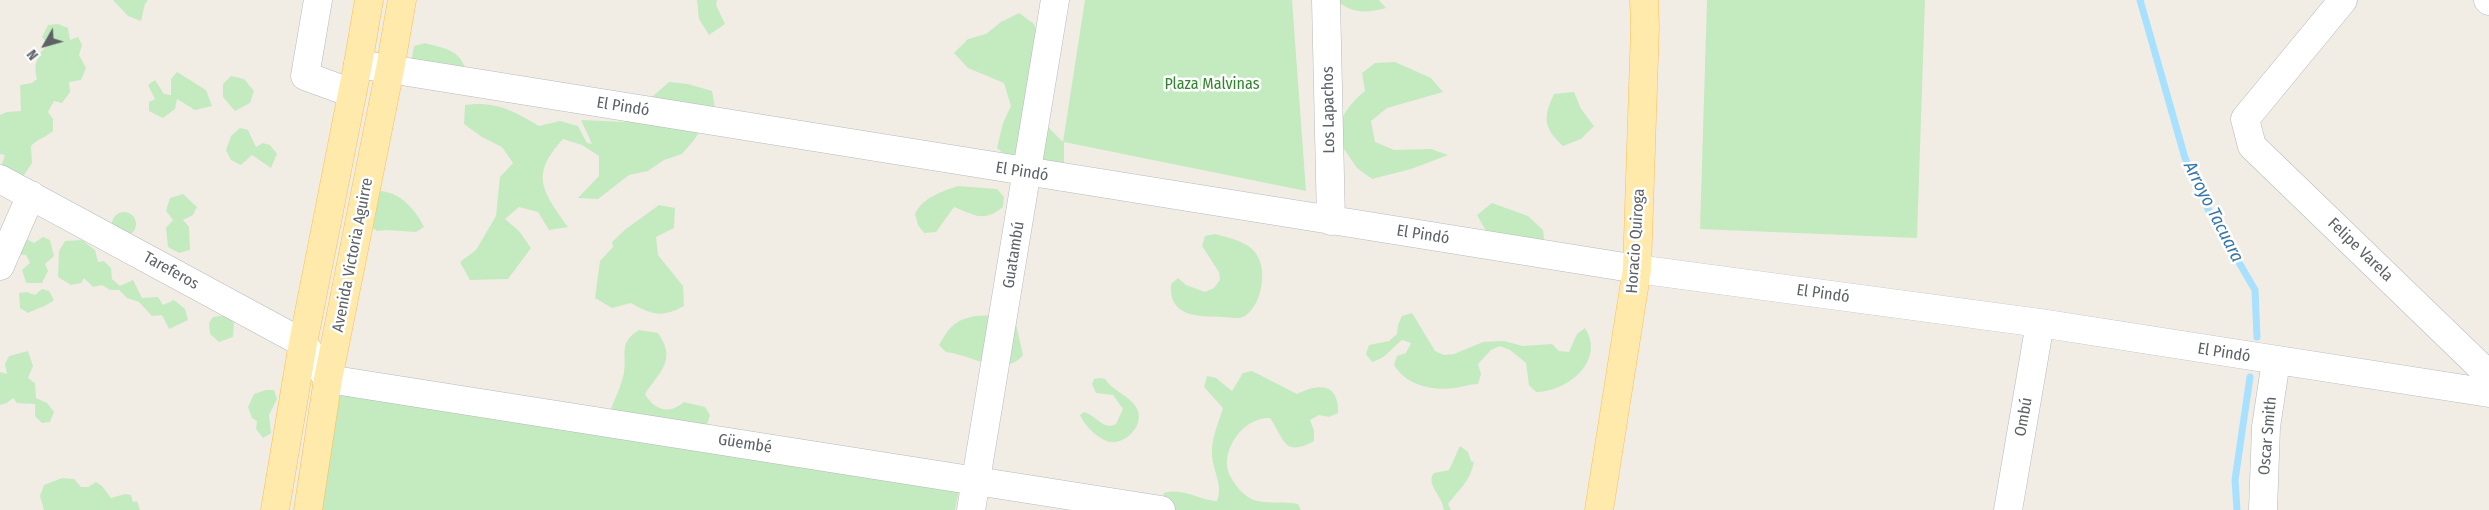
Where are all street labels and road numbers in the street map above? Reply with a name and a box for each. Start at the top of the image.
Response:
street label: Los Lapachos [1319,66,1339,154]
street label: El Pindó [595,93,651,121]
street label: El Pindó [994,158,1050,186]
street label: Avenida Victoria Aguirre [329,176,377,334]
street label: Horacio Quiroga [1623,188,1649,294]
street label: Felipe Varela [2323,214,2397,286]
street label: Guatambú [999,220,1029,290]
street label: El Pindó [1395,221,1451,249]
street label: Tareferos [140,248,202,294]
street label: El Pindó [1795,281,1851,307]
street label: El Pindó [2196,339,2252,367]
street label: Ombú [2011,396,2037,438]
street label: Oscar Smith [2255,396,2281,476]
street label: Güembé [717,430,773,458]

